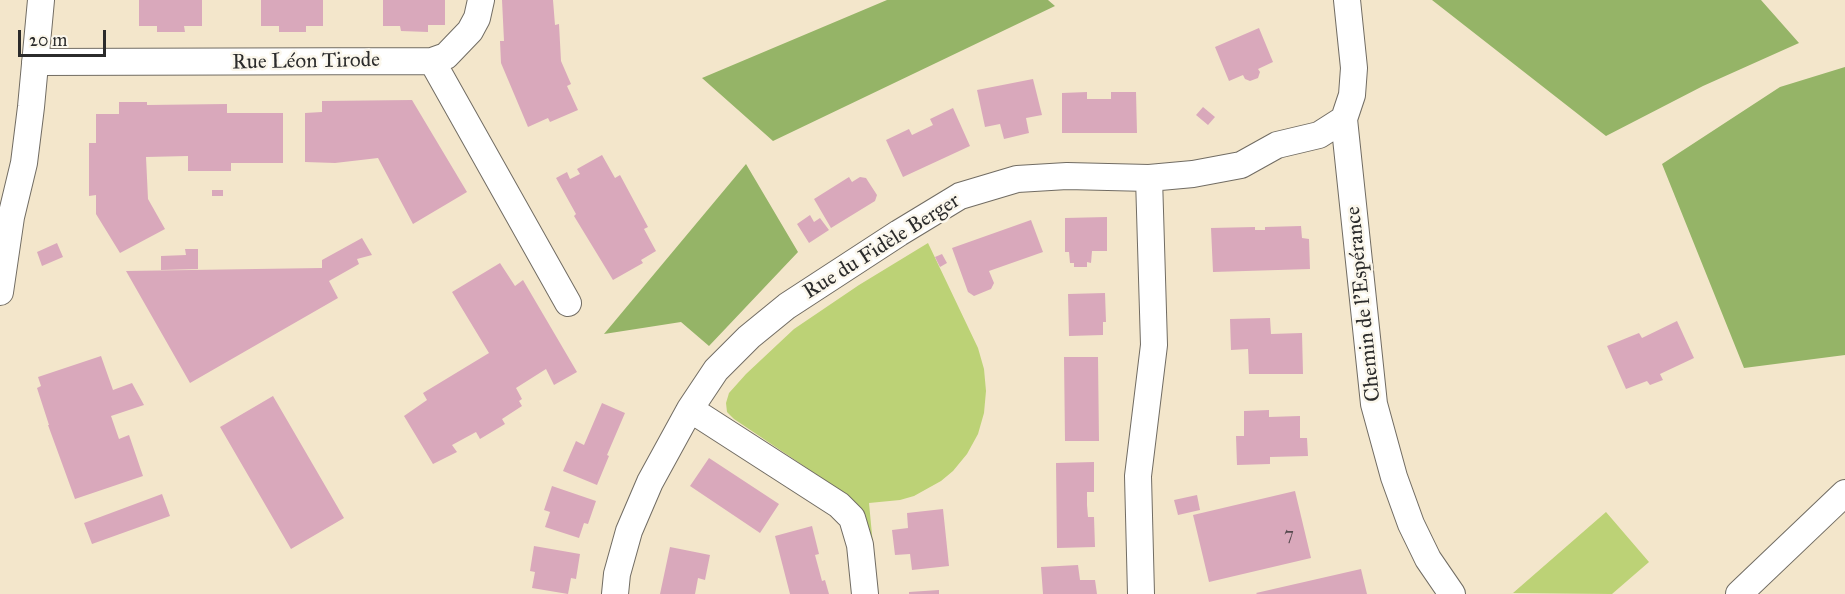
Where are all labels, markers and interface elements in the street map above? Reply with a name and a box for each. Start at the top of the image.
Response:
scale bar [21,18,110,56]
text: 20 m [29,29,67,51]
street label: Rue Léon Tirode [232,48,380,76]
street label: Rue du Fidèle Berger [799,189,965,305]
street label: Chemin de l'Espérance [1341,205,1387,403]
house number: 7 [1284,525,1294,547]

